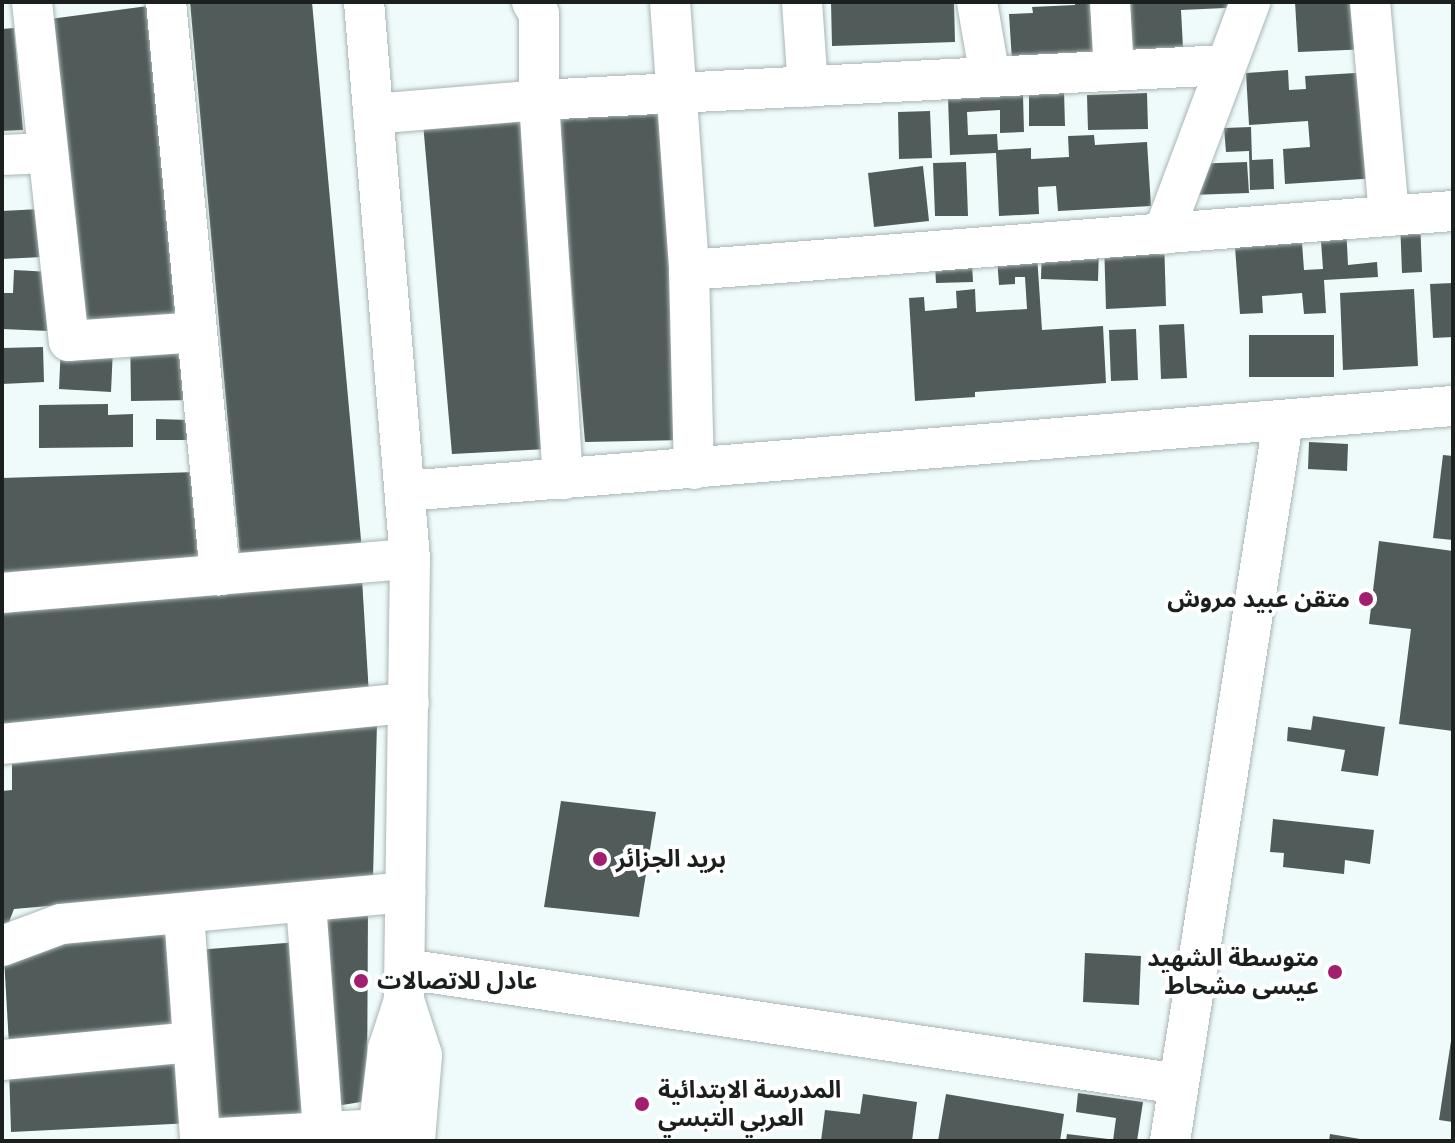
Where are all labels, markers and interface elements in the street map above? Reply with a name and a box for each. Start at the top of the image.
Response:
place label: متقن عبيد مروش [1167,585,1350,613]
marker: متقن عبيد مروش [1357,590,1375,608]
place label: بريد الجزائر [616,845,726,873]
marker: بريد الجزائر [591,850,609,868]
place label: متوسطة الشهيد عيسى مشحاط [1147,944,1319,1000]
marker: متوسطة الشهيد عيسى مشحاط [1326,963,1344,981]
place label: عادل للاتصالات [377,967,537,995]
marker: عادل للاتصالات [352,972,370,990]
place label: المدرسة الابتدائية العربي التبسي [658,1076,841,1132]
marker: المدرسة الابتدائية العربي التبسي [633,1095,651,1113]

